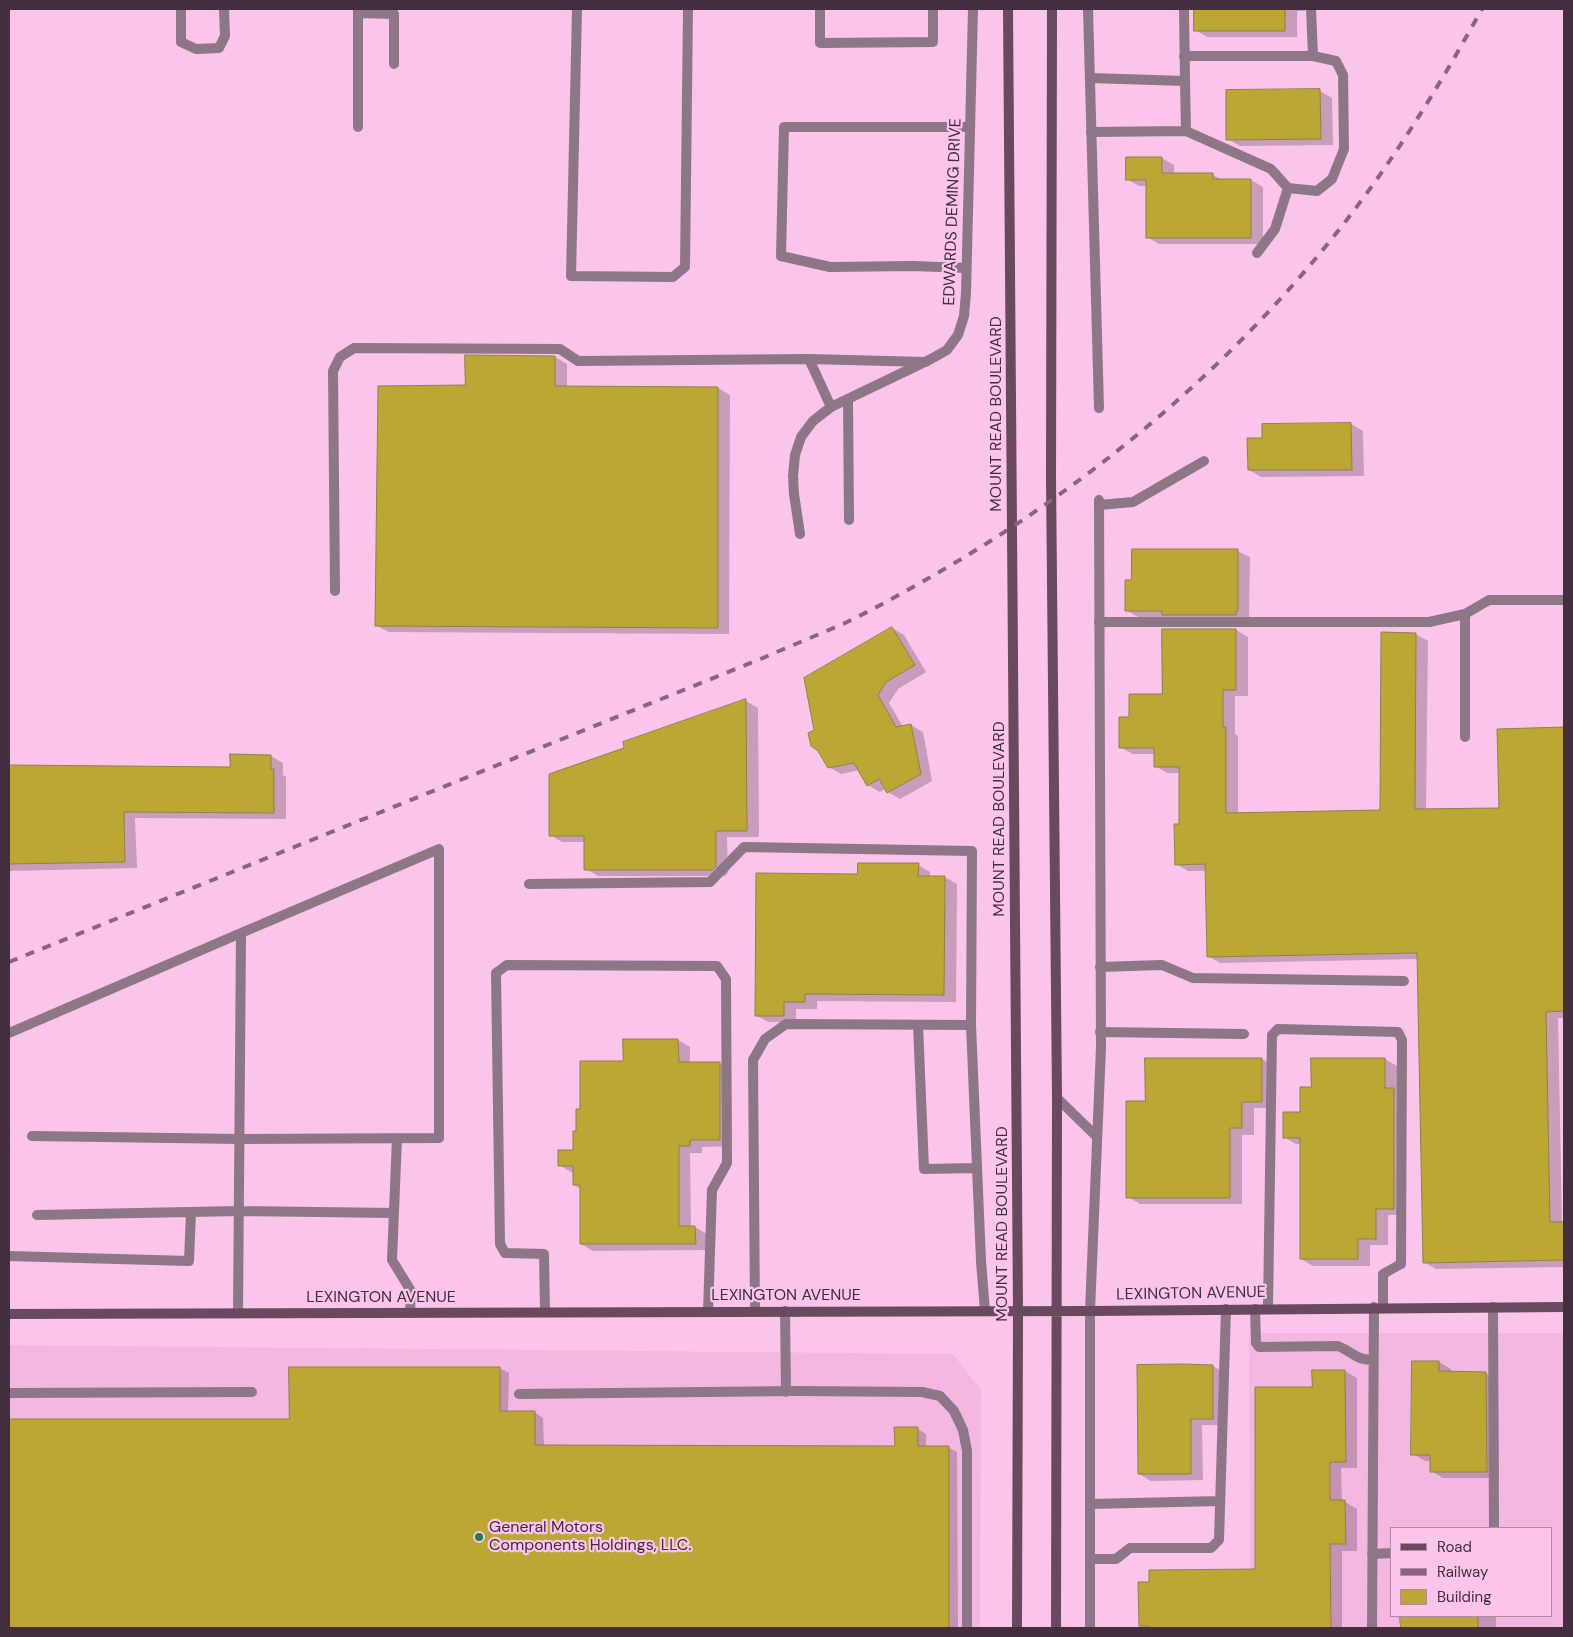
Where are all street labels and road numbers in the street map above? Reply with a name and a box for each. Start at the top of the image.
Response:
street label: EDWARDS DEMING DRIVE [940,118,966,306]
street label: MOUNT READ BOULEVARD [987,316,1007,512]
street label: MOUNT READ BOULEVARD [990,721,1010,917]
street label: MOUNT READ BOULEVARD [993,1126,1013,1322]
street label: LEXINGTON AVENUE [1116,1283,1266,1305]
street label: LEXINGTON AVENUE [711,1286,861,1306]
street label: LEXINGTON AVENUE [306,1288,456,1308]

